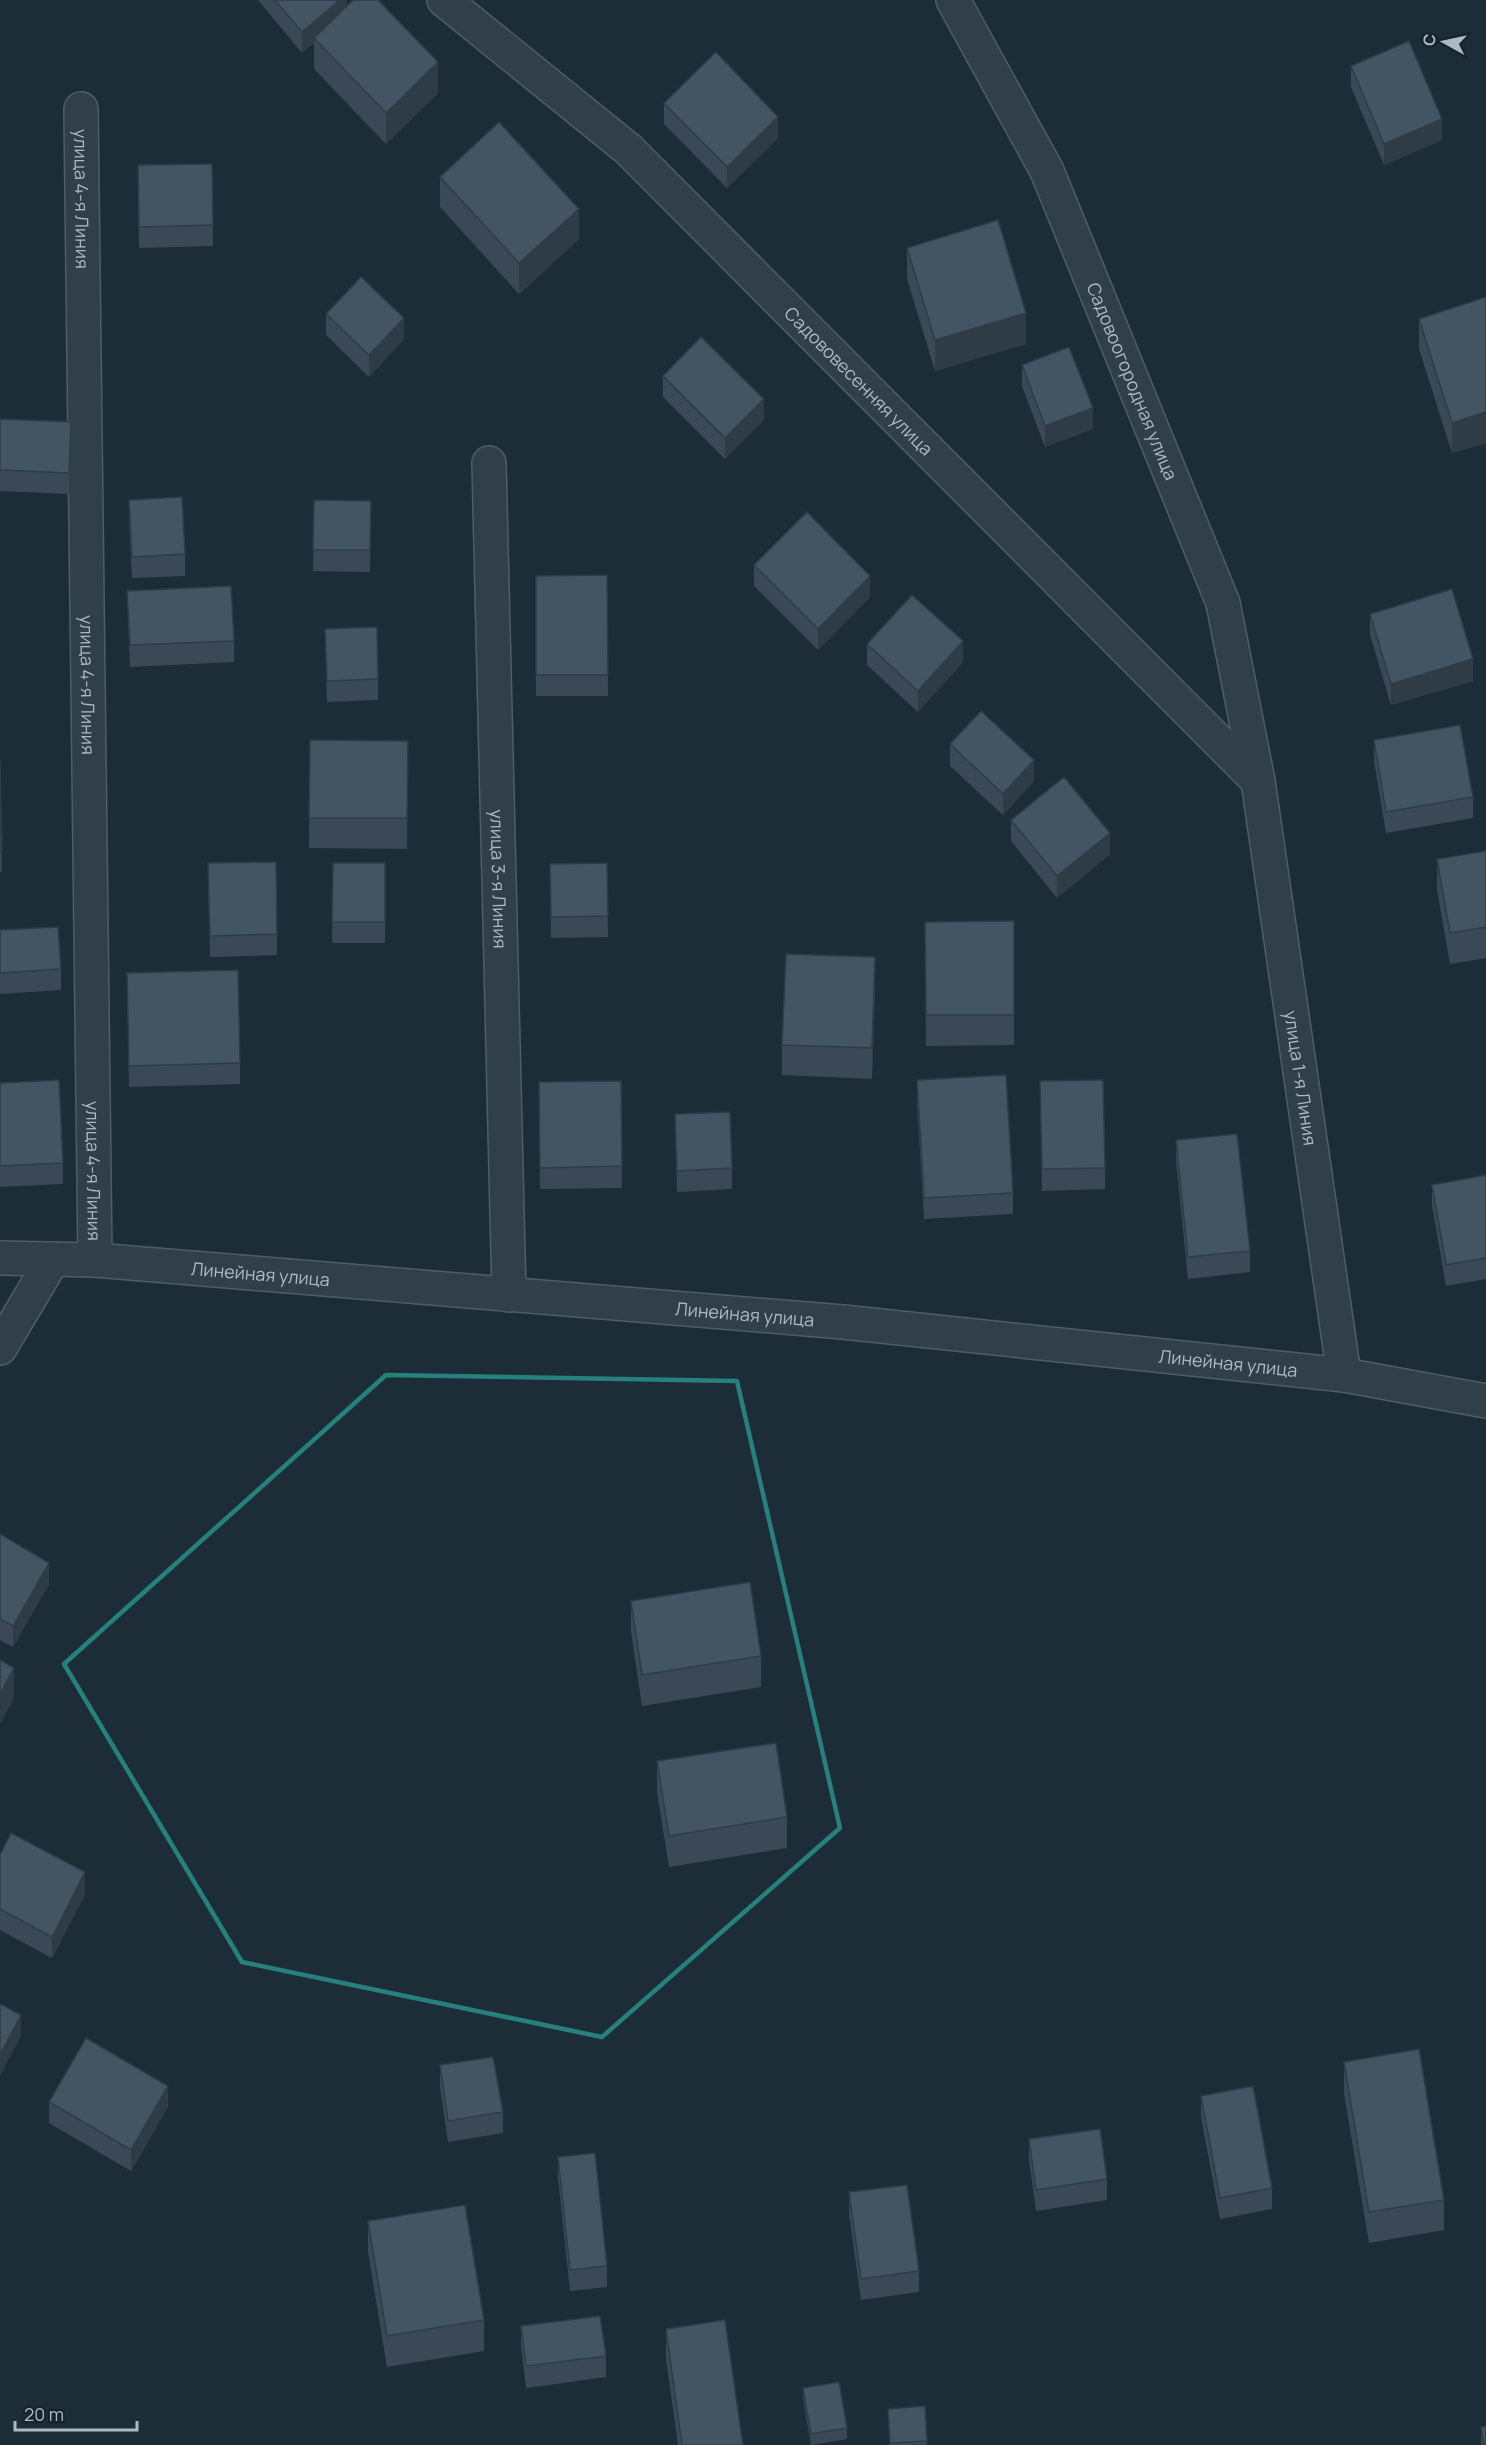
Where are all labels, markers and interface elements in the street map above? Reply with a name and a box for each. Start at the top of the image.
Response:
north arrow [1414,12,1474,72]
text: С [1417,32,1441,47]
street label: улица 4-я Линия [69,129,95,269]
street label: Садовоогородная улица [1082,279,1184,483]
street label: Садововесенняя улица [780,301,938,460]
street label: улица 4-я Линия [75,615,101,755]
street label: улица 3-я Линия [485,809,513,949]
street label: улица 1-я Линия [1279,1009,1323,1147]
street label: улица 4-я Линия [81,1101,107,1241]
street label: Линейная улица [190,1256,331,1291]
street label: Линейная улица [674,1296,815,1332]
street label: Линейная улица [1158,1343,1299,1382]
scale bar [15,2394,136,2432]
text: 20 m [24,2402,64,2426]

